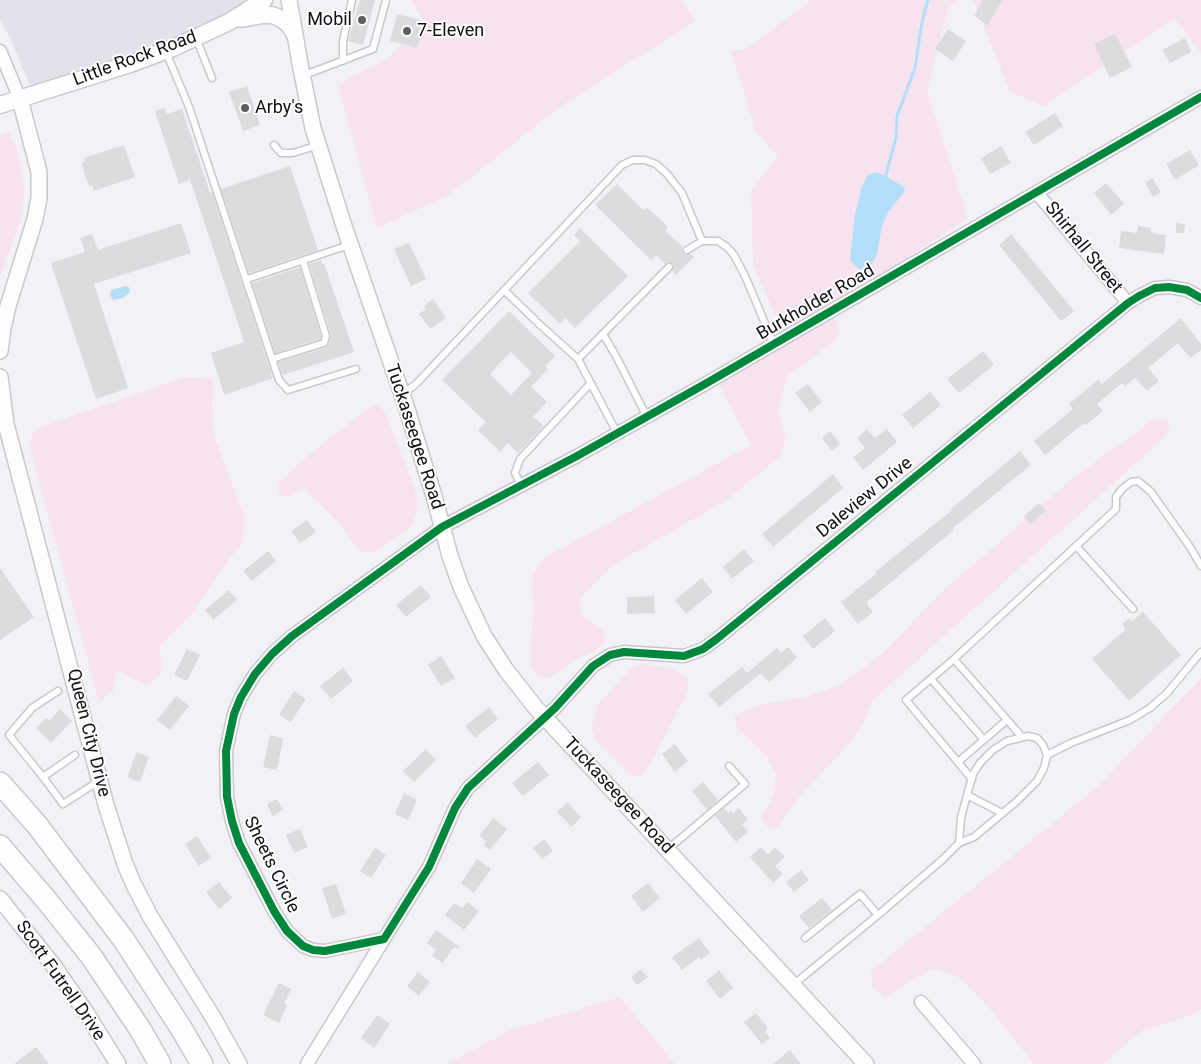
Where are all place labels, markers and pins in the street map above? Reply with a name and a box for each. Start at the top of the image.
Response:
place label: Mobil [307,9,352,31]
marker: Mobil [356,14,368,26]
place label: 7-Eleven [417,20,484,42]
marker: 7-Eleven [401,25,413,37]
place label: Arby's [255,97,303,119]
marker: Arby's [239,102,251,114]

